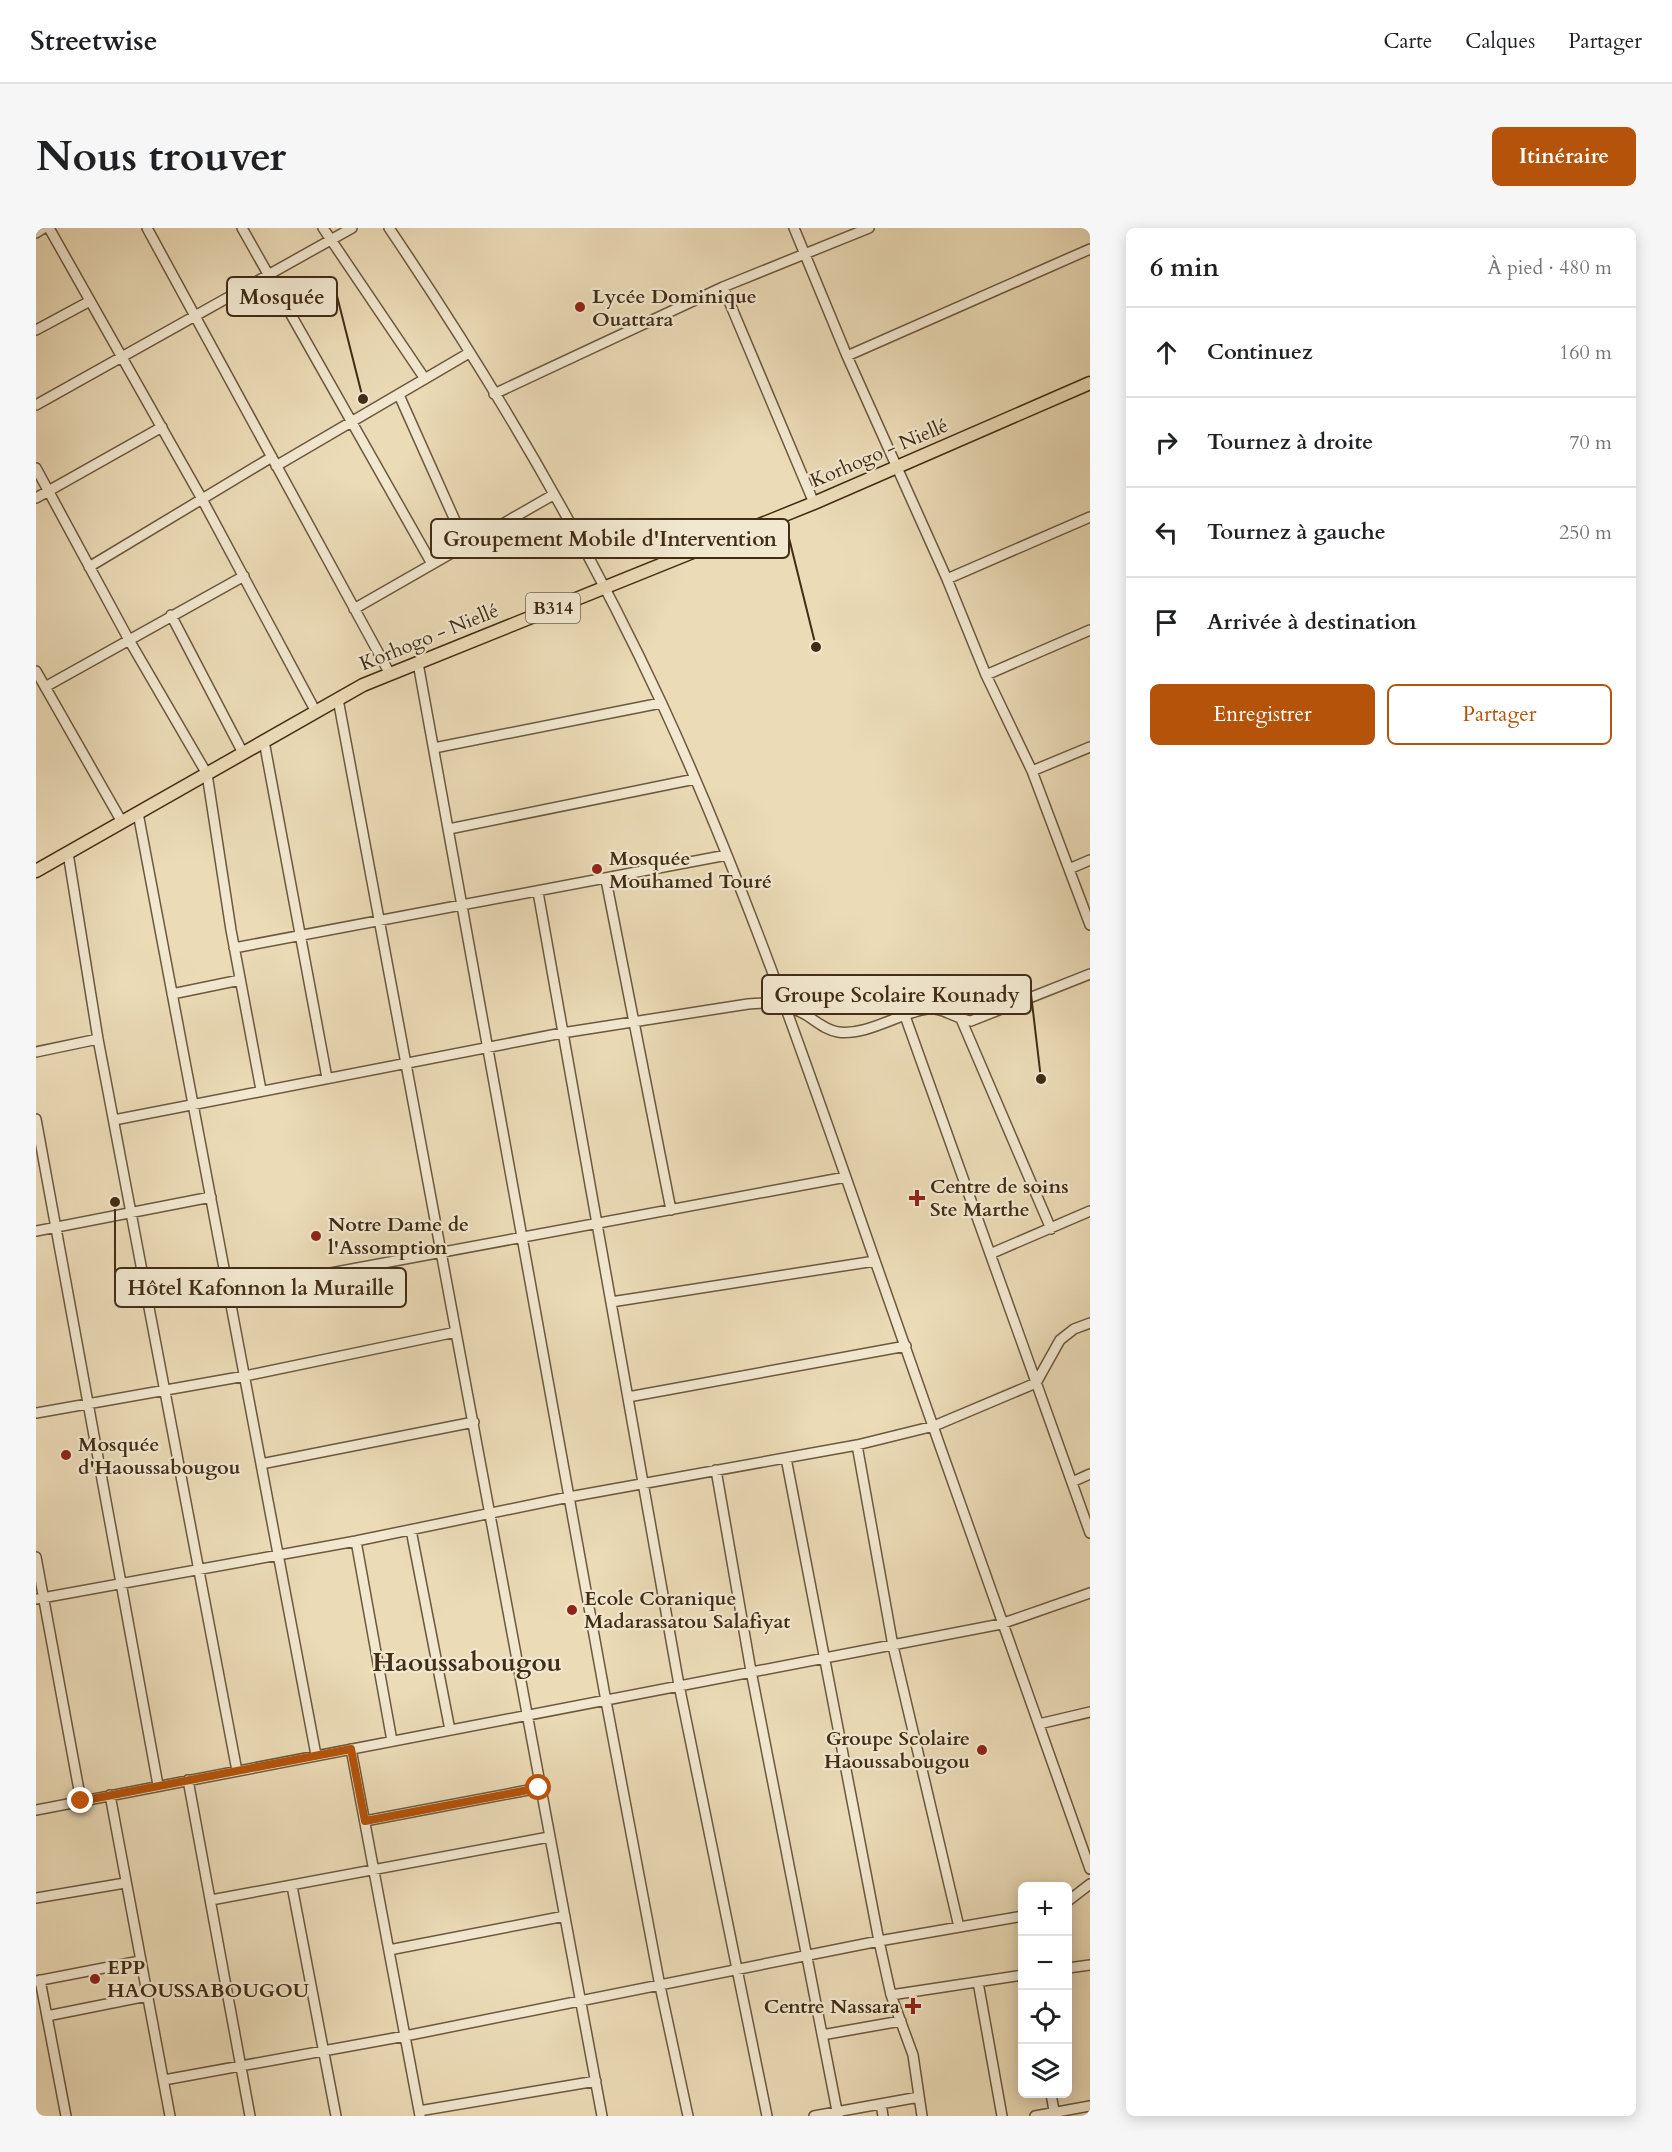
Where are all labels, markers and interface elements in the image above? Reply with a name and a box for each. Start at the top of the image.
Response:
text: Streetwise [30,22,158,60]
text: Carte [1383,27,1432,56]
text: Calques [1465,27,1535,56]
text: Partager [1568,27,1642,56]
button: Itinéraire [1492,127,1636,186]
text: Nous trouver [36,128,286,185]
text: 6 min [1150,250,1219,285]
text: À pied · 480 m [1488,254,1612,281]
callout: Mosquée [227,277,337,316]
text: Mosquée [239,283,325,312]
place label: Lycée Dominique Ouattara [592,283,757,333]
marker: Lycée Dominique Ouattara [573,300,587,314]
icon: ahead [1150,336,1183,369]
text: Continuez [1207,337,1313,367]
text: 160 m [1559,339,1612,366]
street label: Korhogo - Niellé [806,412,952,494]
icon: right [1150,426,1183,459]
text: Tournez à droite [1207,427,1373,457]
text: 70 m [1569,429,1612,456]
icon: left [1150,516,1183,549]
text: Tournez à gauche [1207,517,1386,547]
callout: Groupement Mobile d'Intervention [431,519,789,558]
text: 250 m [1559,519,1612,546]
text: Groupement Mobile d'Intervention [443,525,778,554]
road number: B314 [526,593,580,623]
street label: Korhogo - Niellé [356,597,502,677]
icon: arrive [1150,606,1183,639]
text: Arrivée à destination [1207,607,1417,637]
button: Enregistrer [1150,684,1375,745]
button: Partager [1387,684,1612,745]
place label: Mosquée Mouhamed Touré [609,845,772,895]
marker: Mosquée Mouhamed Touré [590,862,604,876]
callout: Groupe Scolaire Kounady [762,975,1031,1014]
text: Groupe Scolaire Kounady [774,981,1020,1010]
place label: Centre de soins Ste Marthe [930,1173,1069,1223]
marker: Centre de soins Ste Marthe [908,1189,926,1207]
place label: Notre Dame de l'Assomption [328,1211,469,1261]
marker: Notre Dame de l'Assomption [309,1229,323,1243]
callout: Hôtel Kafonnon la Muraille [115,1268,406,1307]
text: Hôtel Kafonnon la Muraille [128,1274,394,1303]
place label: Mosquée d'Haoussabougou [78,1431,241,1481]
marker: Mosquée d'Haoussabougou [59,1448,73,1462]
place label: Ecole Coranique Madarassatou Salafiyat [584,1585,790,1635]
marker: Ecole Coranique Madarassatou Salafiyat [565,1603,579,1617]
district label: Haoussabougou [372,1645,562,1680]
place label: Groupe Scolaire Haoussabougou [824,1725,970,1775]
marker: Groupe Scolaire Haoussabougou [975,1743,989,1757]
route start [525,1774,551,1800]
route end [67,1787,93,1813]
map controls [1018,1882,1072,2098]
button: + [1018,1882,1072,1936]
button: − [1018,1936,1072,1990]
place label: EPP HAOUSSABOUGOU [107,1954,310,2004]
marker: EPP HAOUSSABOUGOU [88,1972,102,1986]
button: locate [1018,1990,1072,2044]
place label: Centre Nassara [764,1993,900,2020]
marker: Centre Nassara [904,1997,922,2015]
button: layers [1018,2044,1072,2098]

